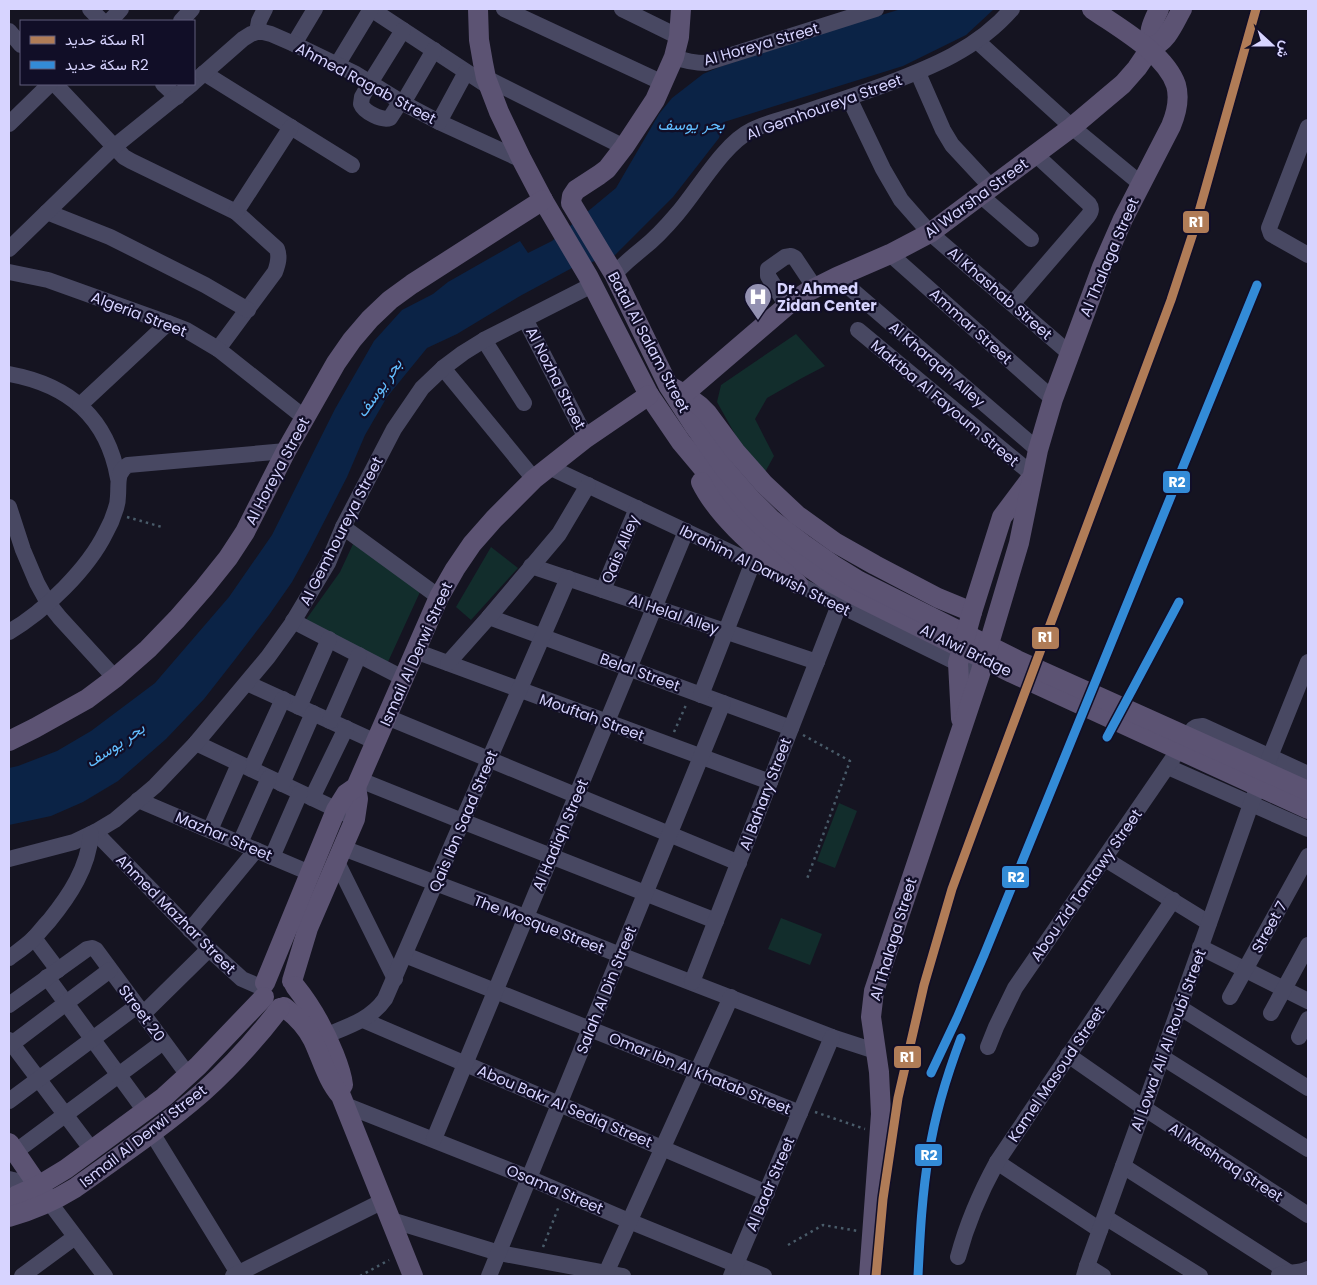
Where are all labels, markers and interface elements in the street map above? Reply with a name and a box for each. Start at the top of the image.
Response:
street label: Al Horeya Street [701,17,821,71]
legend [20,20,195,85]
north arrow [1247,20,1297,70]
text: سكة حديد R1 [65,29,145,50]
street label: Ahmed Ragab Street [292,37,440,129]
text: ش [1272,38,1296,61]
text: سكة حديد R2 [65,54,149,75]
street label: Al Gemhoureya Street [743,69,905,145]
water label: بحر يوسف [657,113,726,136]
street label: Al Warsha Street [920,153,1032,243]
street label: Al Thalaga Street [1074,194,1144,320]
line badge: R1 [1182,210,1210,234]
text: R1 [1189,212,1203,232]
street label: Al Khashab Street [943,242,1057,344]
street label: Batal Al Salam Street [603,268,695,416]
place label: Dr. Ahmed Zidan Center [777,278,877,316]
hospital icon: Dr. Ahmed Zidan Center [743,282,773,321]
street label: Ammar Street [925,283,1017,369]
street label: Algeria Street [88,286,190,342]
street label: Al Kharqah Alley [884,316,990,412]
street label: Al Nozha Street [521,323,591,433]
street label: Maktba Al Fayoum Street [867,335,1023,471]
water label: بحر يوسف [350,353,408,422]
street label: Al Horeya Street [240,413,314,529]
street label: Al Gemhoureya Street [294,453,388,609]
line badge: R2 [1162,470,1191,494]
text: R2 [1168,472,1186,492]
street label: Qais Alley [596,511,644,587]
street label: Ibrahim Al Darwish Street [676,519,854,621]
street label: Ismail Al Derwi Street [375,579,457,729]
street label: Al Helal Alley [626,589,722,639]
street label: Al Alwi Bridge [917,619,1015,681]
line badge: R1 [1031,626,1060,650]
text: R1 [1038,627,1052,647]
street label: Belal Street [597,648,683,696]
street label: Mouftah Street [537,688,647,746]
water label: بحر يوسف [81,716,150,773]
street label: Al Bahary Street [734,735,796,853]
street label: Qais Ibn Saad Street [424,747,502,895]
street label: Al Hadiqh Street [527,776,593,894]
street label: Abou Zid Tantawy Street [1025,805,1147,965]
street label: Mazhar Street [172,806,276,866]
street label: Ahmed Mazhar Street [111,849,241,979]
line badge: R2 [1001,865,1030,889]
text: R2 [1007,867,1025,887]
street label: Al Thalaga Street [864,875,922,1003]
street label: The Mosque Street [471,889,607,959]
street label: Street 7 [1246,897,1292,957]
street label: Salah Al Din Street [571,923,641,1057]
street label: Al Lowa' Ali Al Roubi Street [1125,946,1211,1134]
street label: Street 20 [114,980,170,1046]
street label: Kamel Masoud Street [1003,1002,1109,1146]
street label: Omar Ibn Al Khatab Street [606,1027,794,1119]
line badge: R1 [893,1045,922,1069]
text: R1 [900,1047,914,1067]
street label: Abou Bakr Al Sediq Street [474,1060,656,1152]
street label: Ismail Al Derwi Street [75,1080,211,1192]
street label: Al Mashraq Street [1165,1117,1287,1207]
street label: Al Badr Street [741,1133,799,1235]
line badge: R2 [914,1143,943,1167]
text: R2 [920,1145,938,1165]
street label: Osama Street [503,1159,607,1219]

